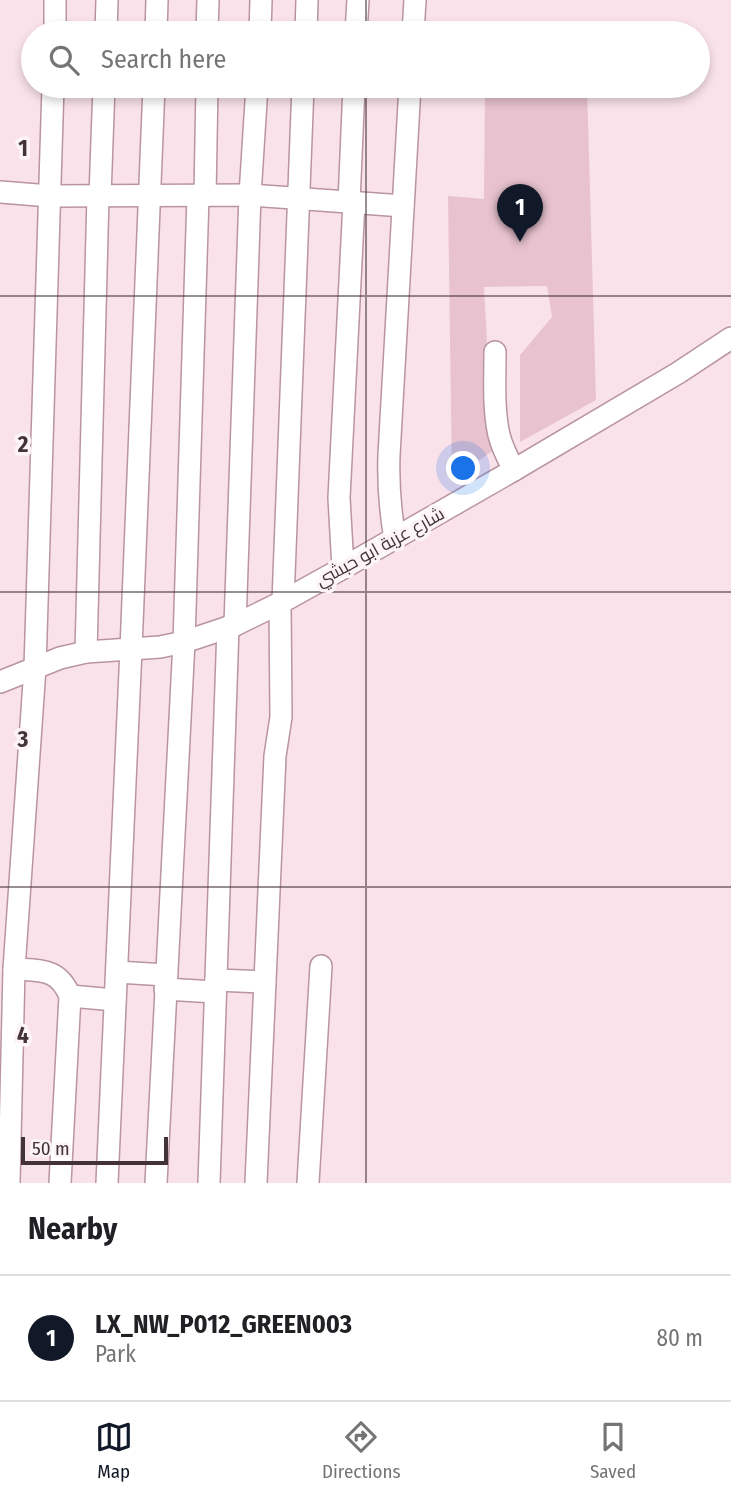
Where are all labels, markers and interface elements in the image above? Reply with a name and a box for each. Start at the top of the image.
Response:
search box [21,21,710,98]
icon: search [45,41,83,79]
text: Search here [101,44,226,75]
text: 1 [18,134,28,162]
pin: 1 [497,184,543,242]
text: 2 [17,430,29,458]
your location [446,451,480,485]
street label: شارع عزبة ابو حبشي [312,503,449,593]
text: 3 [17,725,29,753]
text: 4 [17,1021,29,1049]
scale bar [21,1134,168,1166]
text: 50 m [32,1137,70,1160]
text: Nearby [28,1211,117,1247]
text: LX_NW_P012_GREEN003 [95,1309,352,1340]
text: 1 [46,1324,56,1352]
text: 80 m [656,1324,703,1352]
text: Park [95,1340,136,1368]
tab: Map [95,1418,133,1483]
tab: Directions [322,1418,401,1483]
tab: Saved [590,1418,636,1483]

